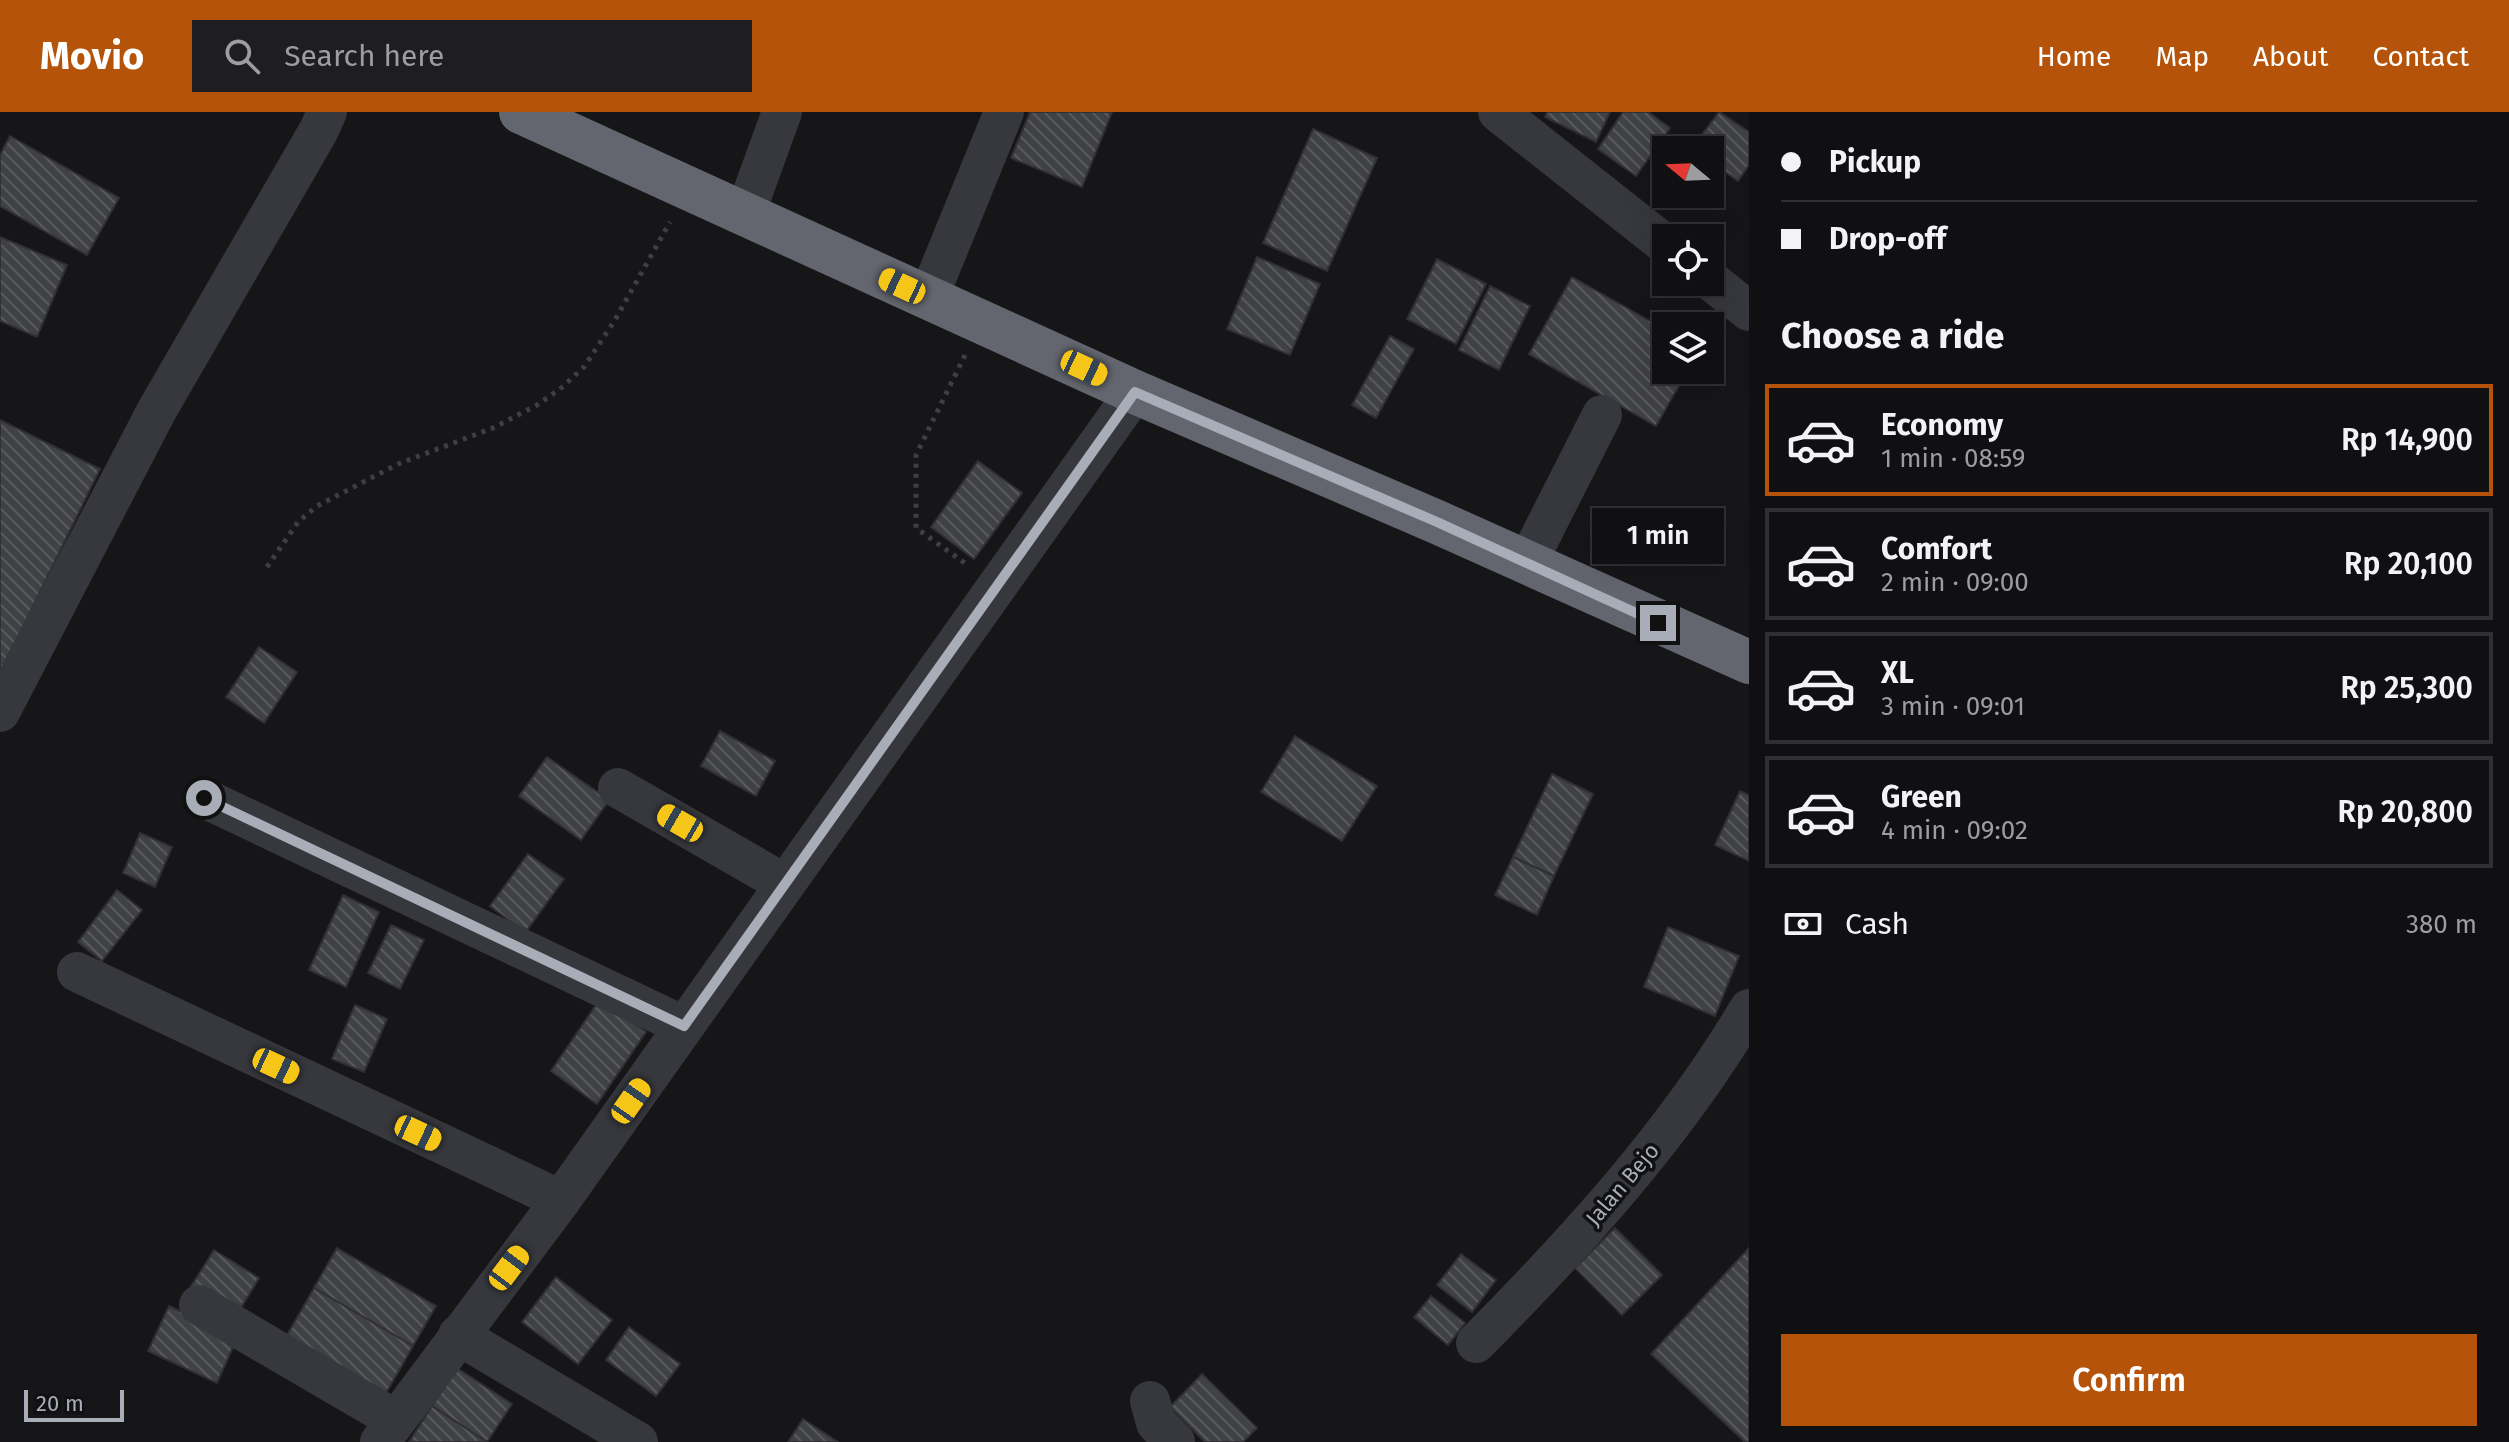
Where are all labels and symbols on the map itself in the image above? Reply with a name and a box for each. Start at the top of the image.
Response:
north arrow [1652,136,1724,208]
car [875,265,929,307]
car [1057,347,1111,389]
callout: 1 min [1592,507,1724,563]
route end [1640,605,1676,641]
route start [186,780,222,816]
car [653,801,707,845]
car [249,1045,303,1087]
car [607,1074,655,1128]
car [391,1112,445,1154]
street label: Jalan Bejo [1580,1137,1665,1231]
car [485,1242,533,1294]
scale bar [24,1386,124,1422]

